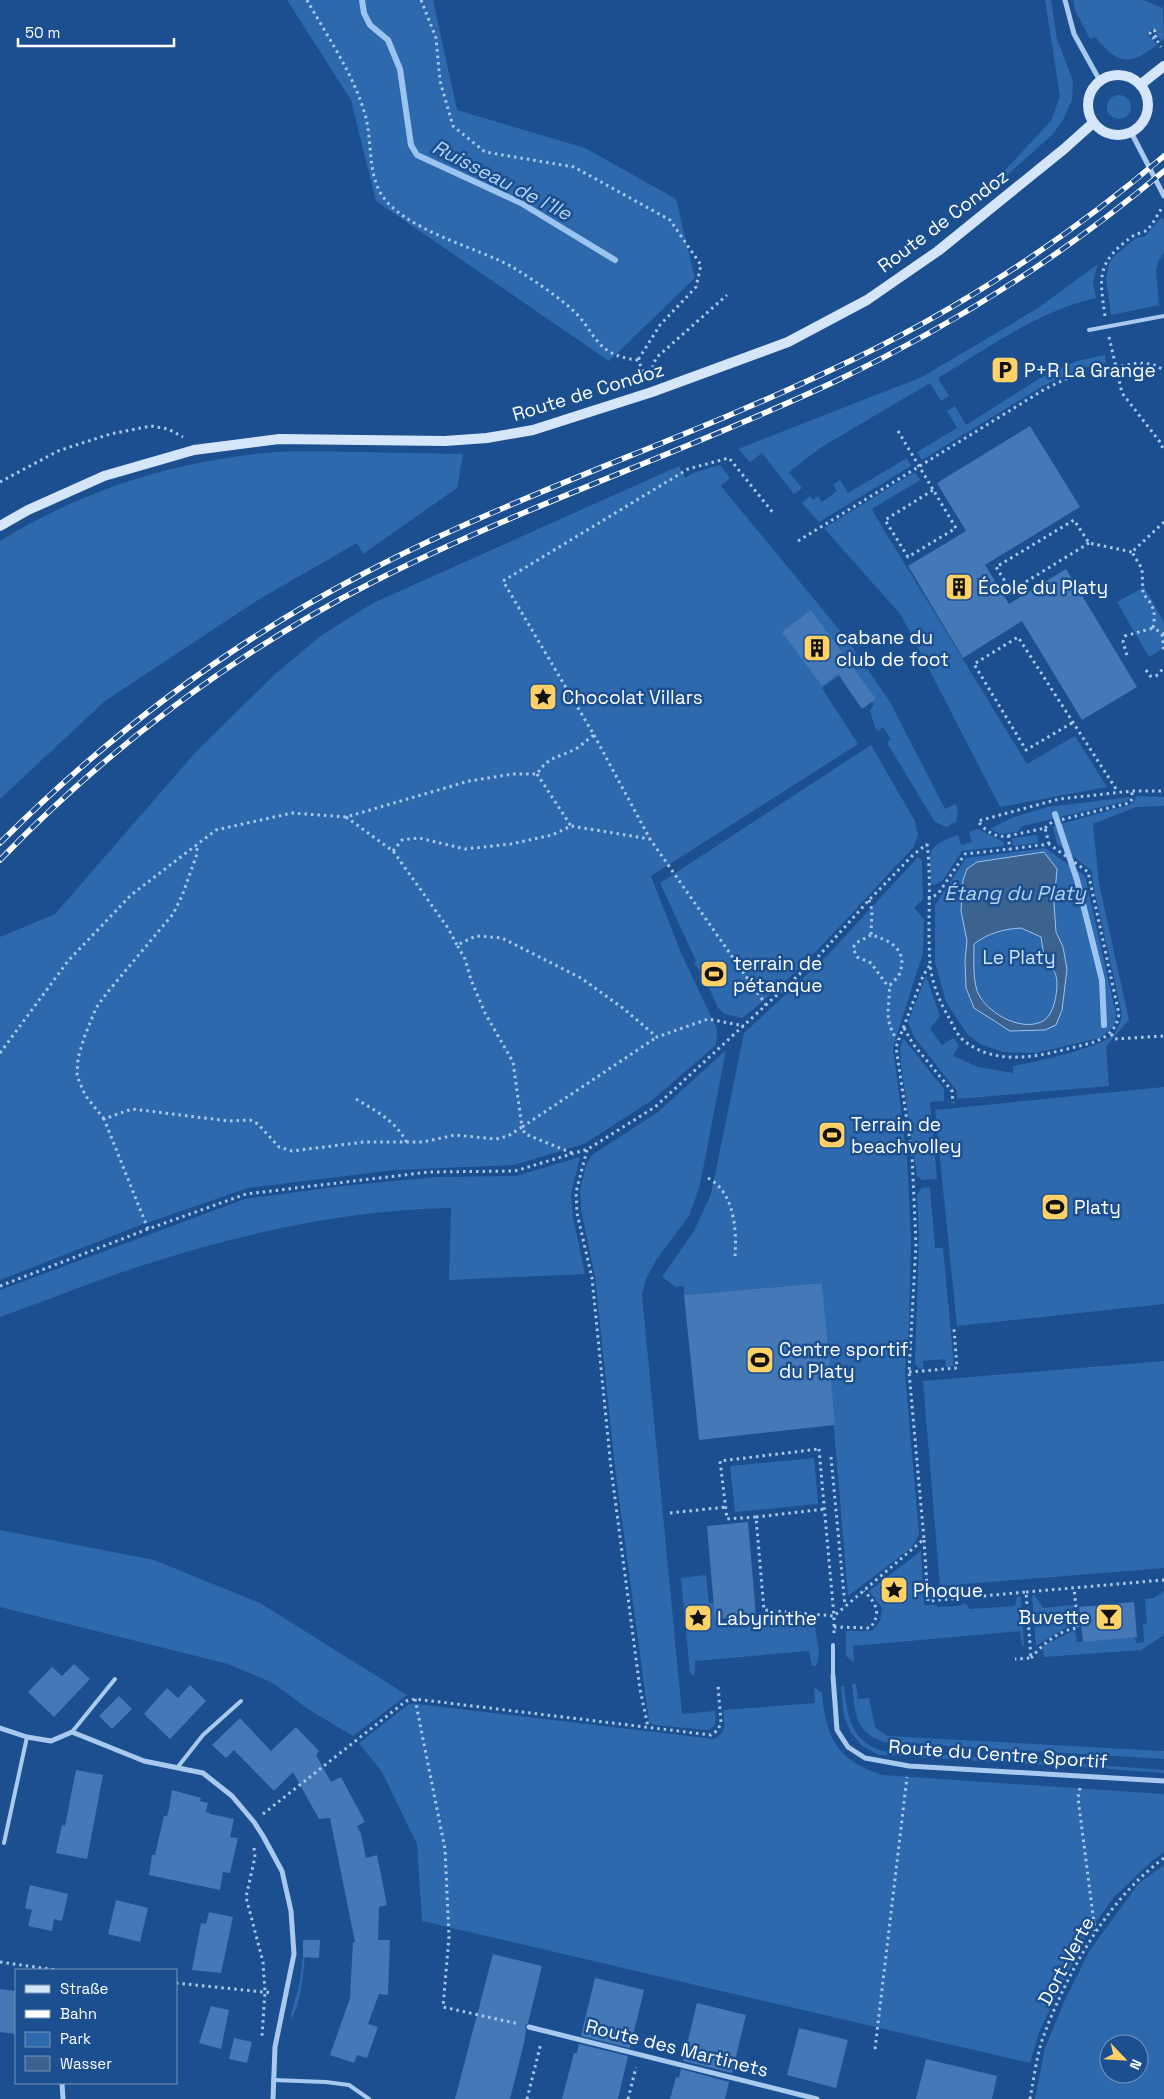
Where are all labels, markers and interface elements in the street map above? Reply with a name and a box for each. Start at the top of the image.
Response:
scale bar [18,15,174,47]
text: 50 m [25,23,60,42]
water label: Ruisseau de l'Ile [428,134,577,227]
street label: Route de Condoz [873,164,1013,278]
parking icon: P+R La Grange [990,355,1020,385]
street label: Route de Condoz [509,357,667,427]
place label: P+R La Grange [1024,358,1156,383]
building icon: École du Platy [944,572,974,602]
place label: École du Platy [978,575,1108,600]
place label: cabane du club de foot [836,625,949,672]
building icon: cabane du club de foot [802,633,832,663]
place icon: Chocolat Villars [528,682,558,712]
place label: Chocolat Villars [562,685,703,710]
water label: Étang du Platy [944,880,1088,906]
park label: Le Platy [982,945,1056,970]
place label: terrain de pétanque [733,951,822,998]
sports icon: terrain de pétanque [699,959,729,989]
place label: Terrain de beachvolley [851,1112,962,1159]
sports icon: Terrain de beachvolley [817,1120,847,1150]
sports icon: Platy [1040,1192,1070,1222]
place label: Platy [1074,1195,1121,1220]
place label: Centre sportif du Platy [779,1337,908,1384]
sports icon: Centre sportif du Platy [745,1345,775,1375]
place icon: Phoque [879,1575,909,1605]
place label: Phoque [913,1578,983,1603]
bar icon: Buvette [1094,1602,1124,1632]
place icon: Labyrinthe [683,1603,713,1633]
place label: Buvette [1019,1605,1090,1630]
place label: Labyrinthe [717,1606,817,1631]
street label: Route du Centre Sportif [888,1734,1108,1774]
street label: Dort-Verte [1032,1912,1100,2010]
legend [15,1969,178,2084]
text: Straße [60,1979,109,1998]
text: Bahn [60,2004,97,2023]
street label: Route des Martinets [583,2013,771,2083]
text: Park [60,2029,91,2048]
north arrow [1099,2034,1149,2084]
text: Wasser [60,2054,112,2073]
text: N [1126,2056,1146,2073]

